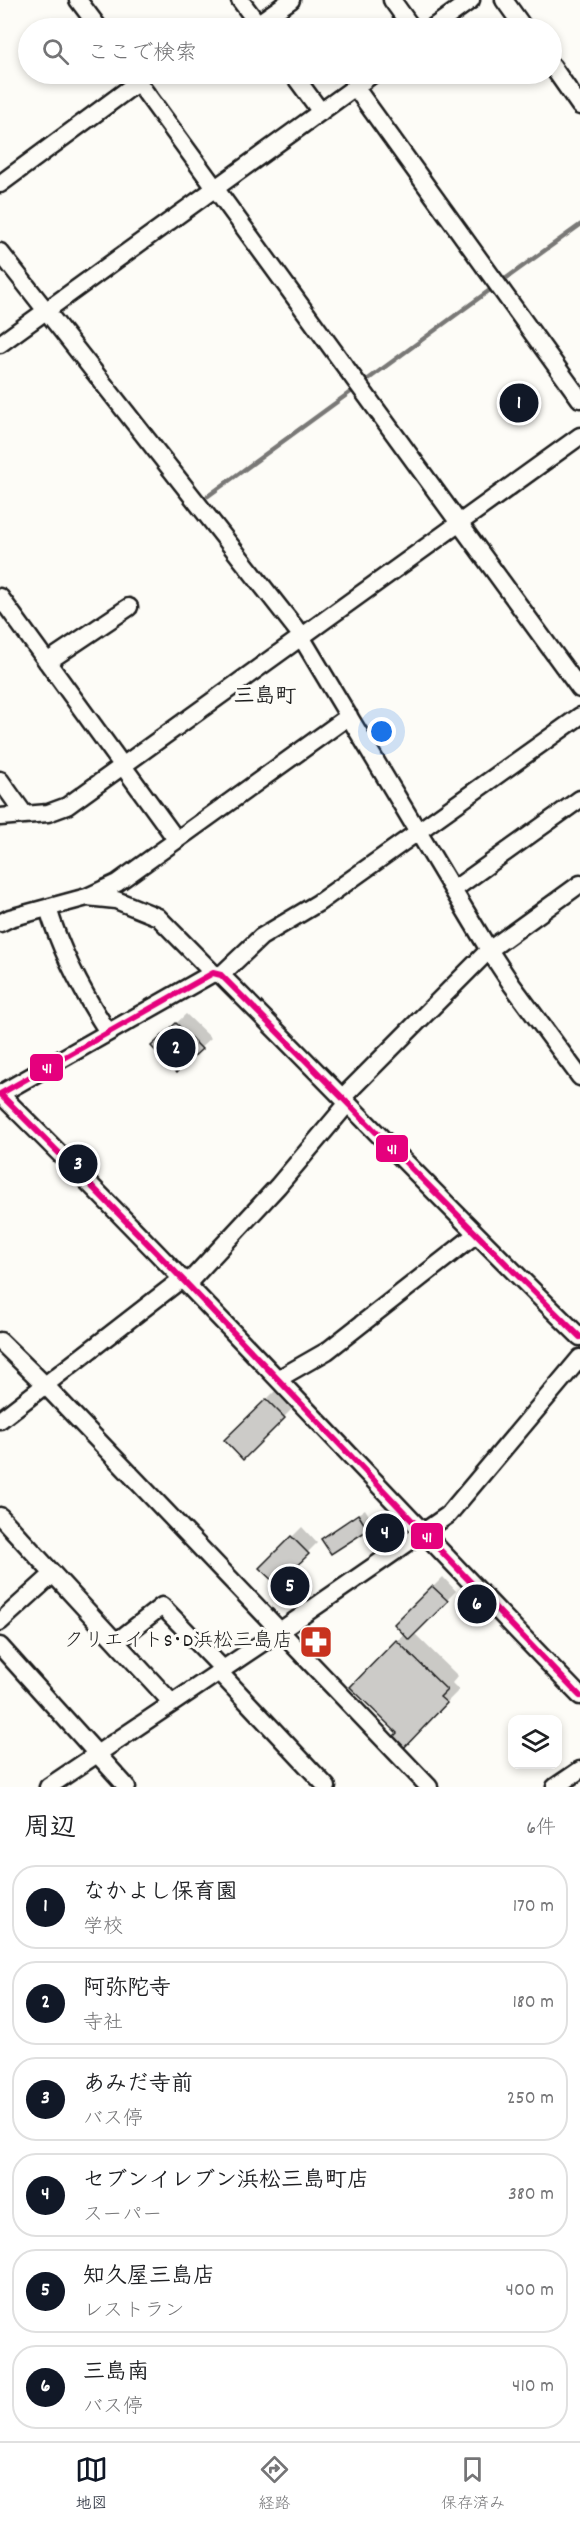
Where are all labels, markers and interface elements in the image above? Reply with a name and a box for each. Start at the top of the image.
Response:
search box [18,18,562,84]
icon: search [39,35,72,68]
text: ここで検索 [87,39,197,70]
pin: 1 [500,380,538,426]
district label: 三島町 [234,683,297,713]
your location [367,717,396,746]
pin: 2 [156,1026,195,1070]
line badge: 41 [29,1053,64,1082]
text: 41 [42,1058,52,1081]
line badge: 41 [375,1134,409,1163]
text: 41 [387,1139,397,1162]
pin: 3 [58,1142,98,1186]
pin: 4 [366,1510,404,1556]
line badge: 41 [410,1522,444,1550]
text: 41 [422,1527,432,1550]
pin: 5 [270,1564,310,1608]
pin: 6 [458,1582,496,1626]
pharmacy icon: クリエイトS･D浜松三島店 [298,1624,334,1660]
place label: クリエイトS･D浜松三島店 [64,1628,293,1656]
map controls [508,1715,562,1769]
button: layers [508,1715,562,1769]
text: 周辺 [24,1811,76,1848]
text: 6件 [526,1815,556,1843]
text: なかよし保育園 [83,1878,237,1909]
text: 1 [43,1893,48,1921]
text: 170 m [513,1893,554,1921]
text: 学校 [83,1914,123,1942]
text: 阿弥陀寺 [83,1974,171,2005]
text: 2 [41,1989,50,2017]
text: 180 m [512,1989,554,2017]
text: 寺社 [83,2010,123,2038]
text: あみだ寺前 [83,2070,193,2101]
text: 3 [41,2085,50,2113]
text: 250 m [507,2085,554,2113]
text: バス停 [83,2106,143,2134]
text: セブンイレブン浜松三島町店 [83,2166,369,2197]
text: 4 [41,2181,50,2209]
text: 380 m [508,2181,554,2209]
text: スーパー [83,2202,162,2230]
text: 知久屋三島店 [83,2262,215,2293]
text: 5 [41,2277,50,2305]
text: 400 m [506,2277,554,2305]
text: レストラン [83,2298,185,2326]
text: 三島南 [83,2358,149,2389]
text: 6 [41,2373,50,2401]
text: 410 m [512,2373,554,2401]
text: バス停 [83,2394,143,2422]
tab: 地図 [75,2453,108,2516]
tab: 経路 [258,2453,291,2516]
tab: 保存済み [441,2453,505,2516]

